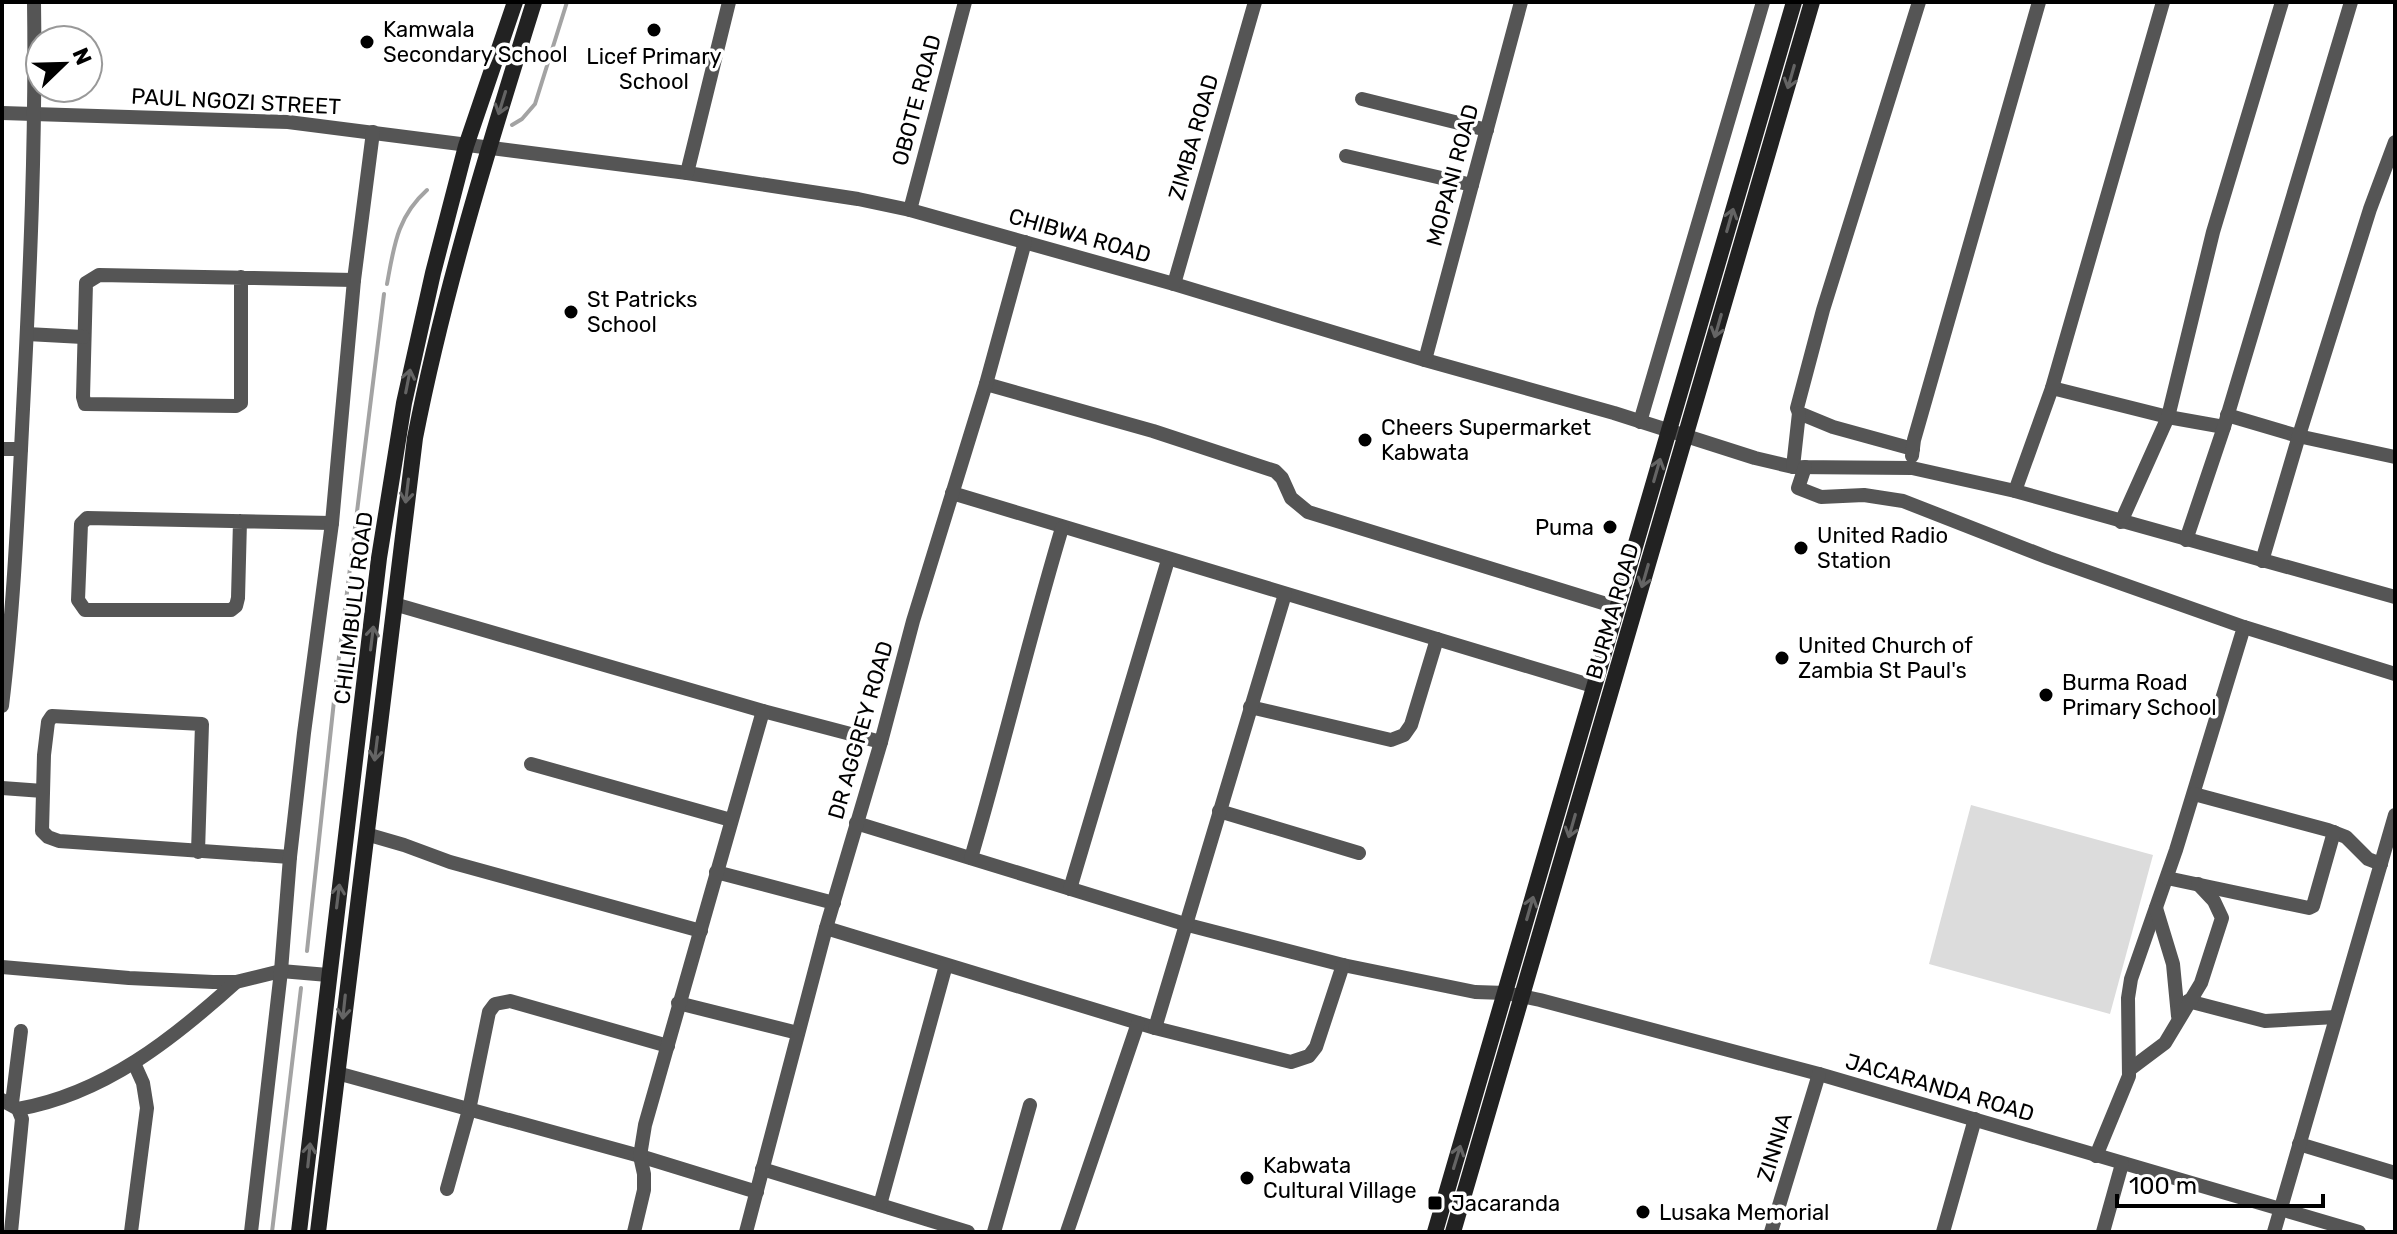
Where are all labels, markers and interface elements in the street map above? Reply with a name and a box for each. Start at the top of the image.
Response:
place label: Kamwala Secondary School [383,16,567,68]
marker: Licef Primary School [645,21,663,39]
north arrow [24,24,104,104]
street label: OBOTE ROAD [886,32,947,169]
marker: Kamwala Secondary School [358,33,376,51]
place label: Licef Primary School [586,43,722,95]
text: N [66,44,97,69]
one-way arrow [1782,63,1797,89]
street label: ZIMBA ROAD [1163,71,1224,203]
street label: PAUL NGOZI STREET [130,83,342,120]
one-way arrow [494,91,509,116]
street label: MOPANI ROAD [1421,101,1484,249]
street label: CHIBWA ROAD [1006,202,1154,269]
one-way arrow [1723,208,1738,234]
place label: St Patricks School [587,286,697,338]
marker: St Patricks School [562,303,580,321]
one-way arrow [1709,313,1724,339]
one-way arrow [401,369,416,394]
place label: Cheers Supermarket Kabwata [1381,414,1592,466]
marker: Cheers Supermarket Kabwata [1356,431,1374,449]
one-way arrow [1650,457,1665,483]
one-way arrow [400,477,415,504]
street label: CHILIMBULU ROAD [328,510,379,706]
place label: Puma [1535,514,1594,541]
marker: Puma [1601,518,1619,536]
place label: United Radio Station [1817,522,1948,574]
marker: United Radio Station [1792,539,1810,557]
street label: BURMA ROAD [1580,540,1645,682]
one-way arrow [1637,563,1651,588]
one-way arrow [364,626,379,652]
place label: United Church of Zambia St Paul's [1798,632,1973,684]
street label: DR AGGREY ROAD [822,638,899,822]
marker: United Church of Zambia St Paul's [1773,649,1791,667]
place label: Burma Road Primary School [2062,669,2217,721]
marker: Burma Road Primary School [2037,686,2055,704]
one-way arrow [369,735,384,762]
one-way arrow [1564,812,1579,838]
one-way arrow [331,883,346,910]
one-way arrow [1523,895,1538,921]
one-way arrow [337,993,352,1020]
street label: JACARANDA ROAD [1842,1048,2037,1127]
street label: ZINNIA [1751,1109,1798,1185]
one-way arrow [302,1142,317,1169]
one-way arrow [1450,1145,1465,1171]
place label: Kabwata Cultural Village [1263,1152,1417,1204]
scale bar [2117,1158,2323,1208]
marker: Kabwata Cultural Village [1238,1169,1256,1187]
text: 100 m [2129,1172,2197,1200]
place label: Jacaranda [1451,1190,1560,1217]
marker: Jacaranda [1426,1194,1444,1212]
place label: Lusaka Memorial [1659,1199,1829,1226]
marker: Lusaka Memorial [1634,1203,1652,1221]

